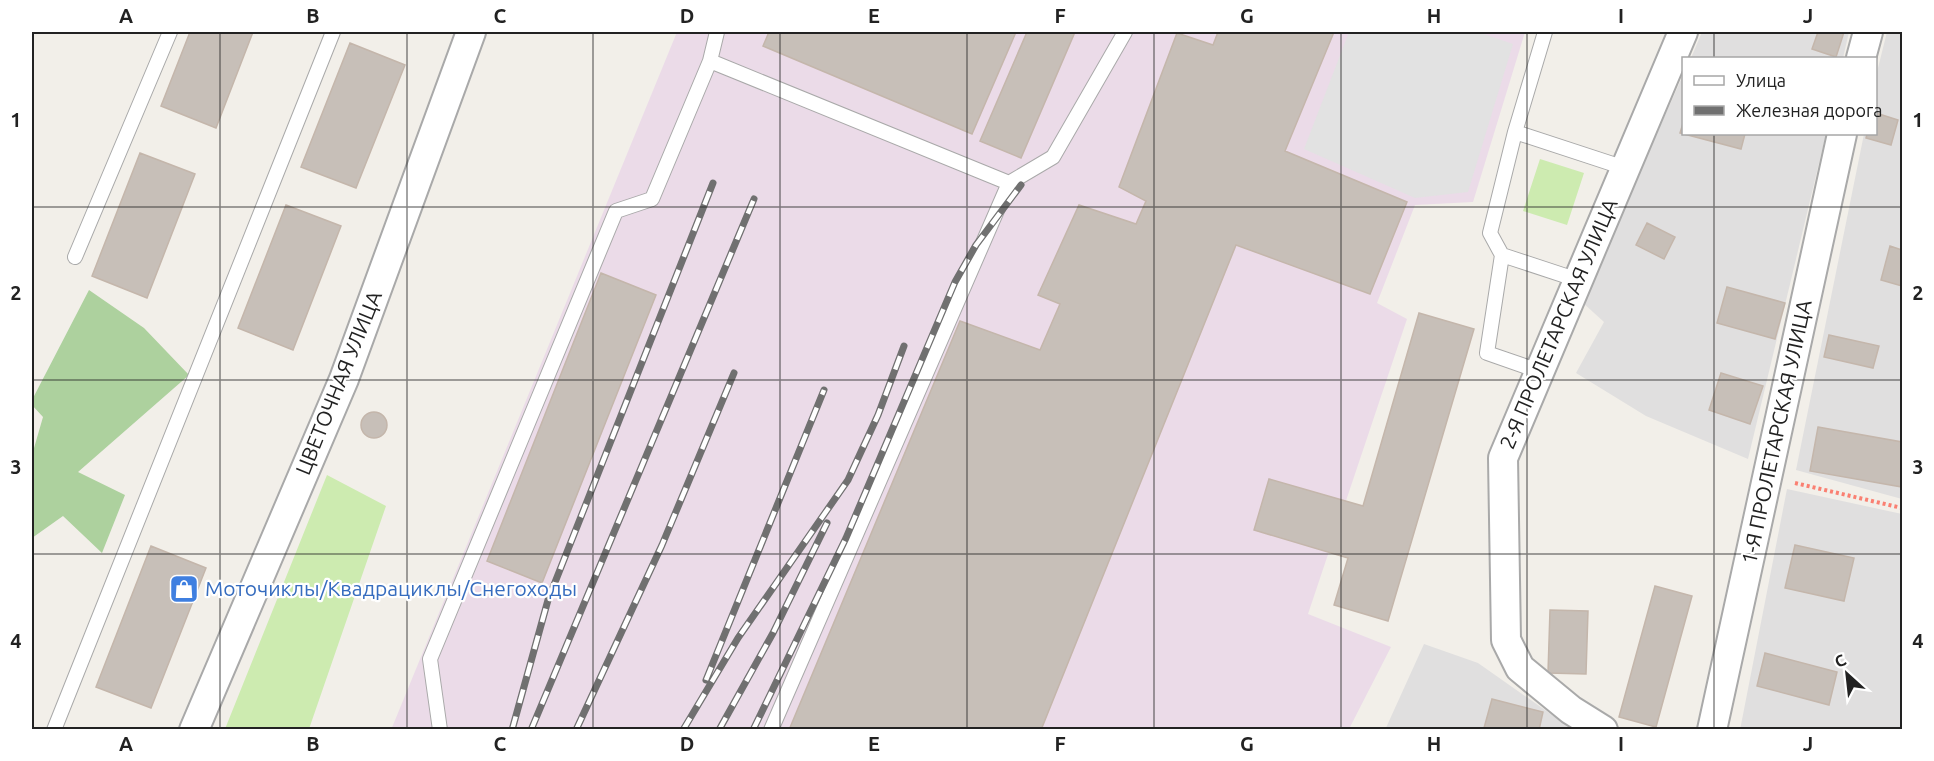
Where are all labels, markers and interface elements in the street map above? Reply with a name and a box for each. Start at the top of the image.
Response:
text: A [119,4,133,27]
text: B [306,4,320,27]
text: C [494,4,507,27]
text: D [680,4,694,27]
text: E [868,4,880,27]
text: F [1054,4,1066,27]
text: G [1240,4,1254,27]
text: H [1427,4,1441,27]
text: I [1618,4,1624,27]
text: J [1803,4,1813,27]
legend [1682,57,1877,135]
text: Улица [1736,70,1786,90]
text: Железная дорога [1736,100,1883,120]
text: 1 [10,108,22,131]
text: 1 [1912,108,1924,131]
street label: 2-Я ПРОЛЕТАРСКАЯ УЛИЦА [1494,195,1622,452]
text: 2 [10,281,22,304]
text: 2 [1912,281,1924,304]
street label: ЦВЕТОЧНАЯ УЛИЦА [290,287,386,478]
street label: 1-Я ПРОЛЕТАРСКАЯ УЛИЦА [1736,297,1816,566]
text: 3 [10,455,22,478]
text: 3 [1912,455,1924,478]
shop icon: Моточиклы/Квадрациклы/Снегоходы [168,573,200,605]
place label: Моточиклы/Квадрациклы/Снегоходы [205,576,577,600]
text: 4 [10,629,22,652]
text: 4 [1912,629,1924,652]
north arrow [1817,644,1877,704]
text: С [1832,650,1849,671]
text: A [119,732,133,755]
text: B [306,732,320,755]
text: C [494,732,507,755]
text: D [680,732,694,755]
text: E [868,732,880,755]
text: F [1054,732,1066,755]
text: G [1240,732,1254,755]
text: H [1427,732,1441,755]
text: I [1618,732,1624,755]
text: J [1803,732,1813,755]

